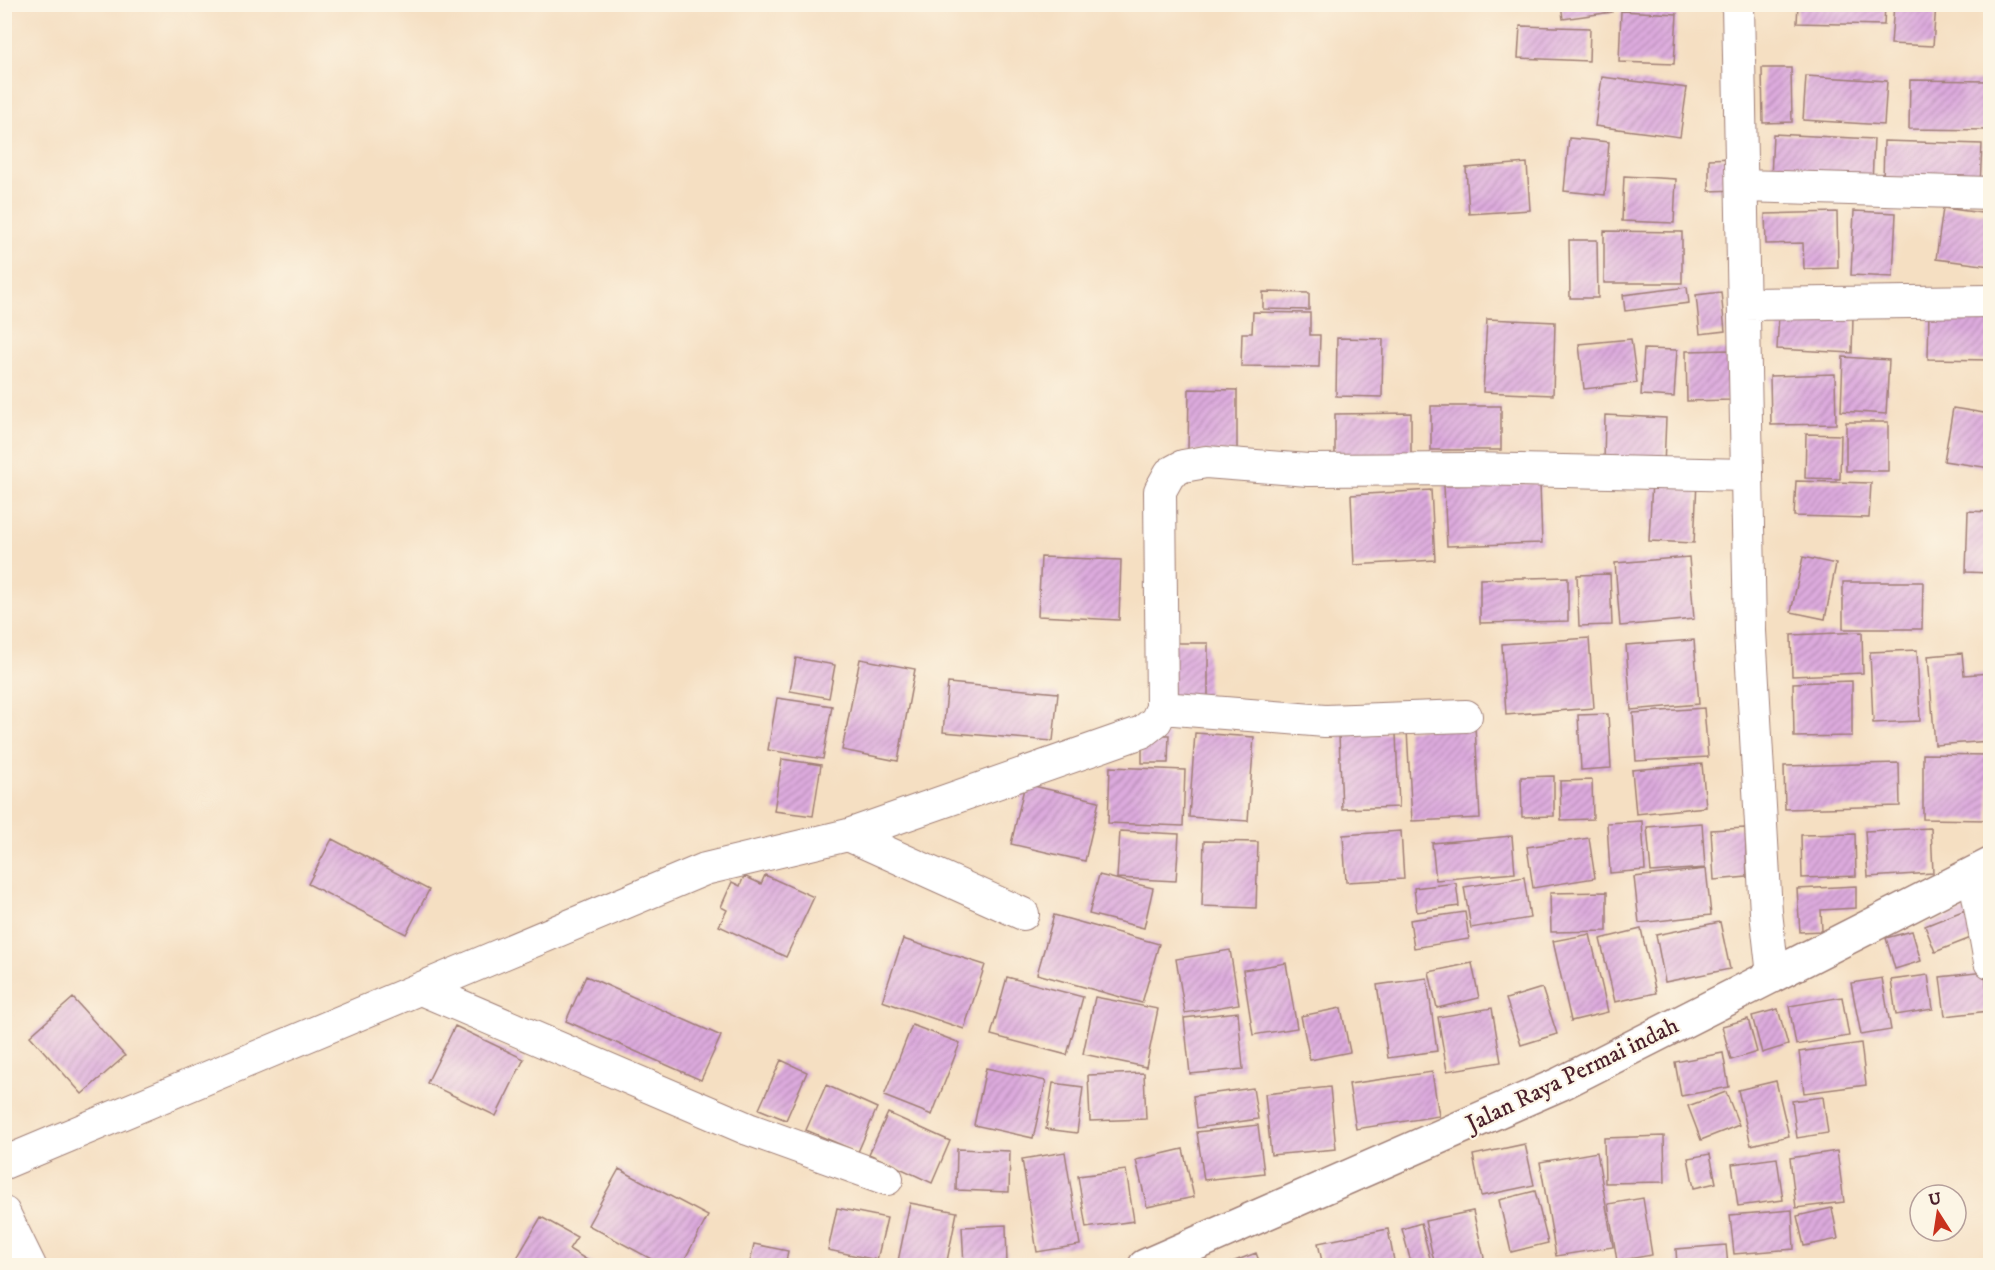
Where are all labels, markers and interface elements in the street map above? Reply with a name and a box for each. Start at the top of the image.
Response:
street label: Jalan Raya Permai indah [1460,1010,1684,1140]
north arrow [1908,1183,1968,1243]
text: U [1927,1188,1944,1210]

